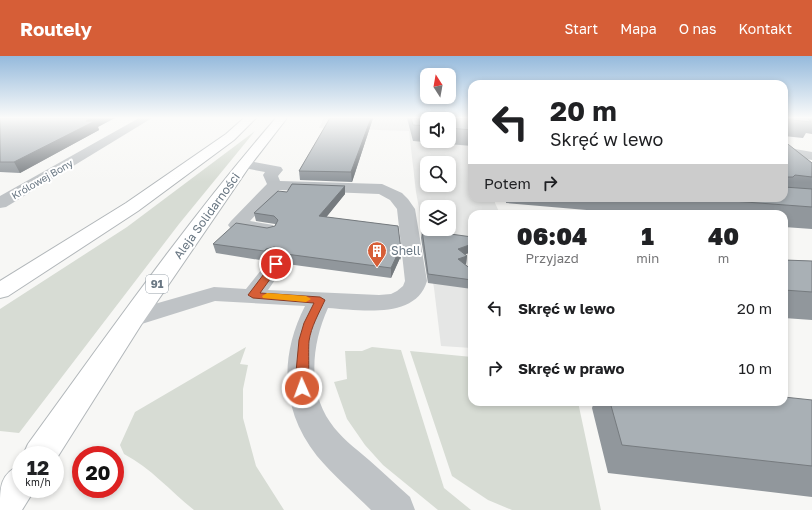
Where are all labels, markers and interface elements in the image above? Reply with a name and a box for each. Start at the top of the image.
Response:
text: Routely [20,17,92,40]
text: Start [565,20,598,37]
text: Mapa [620,20,657,37]
text: O nas [679,20,716,37]
text: Kontakt [738,20,792,37]
north arrow [420,68,456,104]
map controls [420,68,456,236]
text: 20 m [550,94,617,127]
icon: left [484,96,536,148]
button: sound [420,112,456,148]
text: Skręć w lewo [550,128,663,150]
street label: Królowej Bony [9,156,75,201]
button: search [420,156,456,192]
street label: Aleja Solidarności [170,170,243,262]
icon: right [539,172,561,194]
text: Potem [484,174,531,192]
button: layers [420,200,456,236]
text: 06:04 [517,221,587,250]
text: 1 [641,221,654,250]
text: 40 [708,221,739,250]
building icon: Shell [366,240,388,268]
place label: Shell [391,243,421,258]
pin [259,247,293,281]
text: Przyjazd [525,250,579,266]
text: min [636,250,659,266]
text: m [718,250,729,266]
icon: arrive [265,253,287,275]
road number: 91 [146,275,168,293]
icon: left [484,297,506,319]
text: Skręć w lewo [518,299,615,317]
text: 20 m [737,299,772,317]
icon: right [484,357,506,379]
text: Skręć w prawo [518,359,625,377]
text: 10 m [738,359,772,377]
position arrow [281,367,323,409]
speed limit sign: 20 [72,446,124,498]
text: 12 [27,455,49,479]
text: km/h [25,476,51,488]

